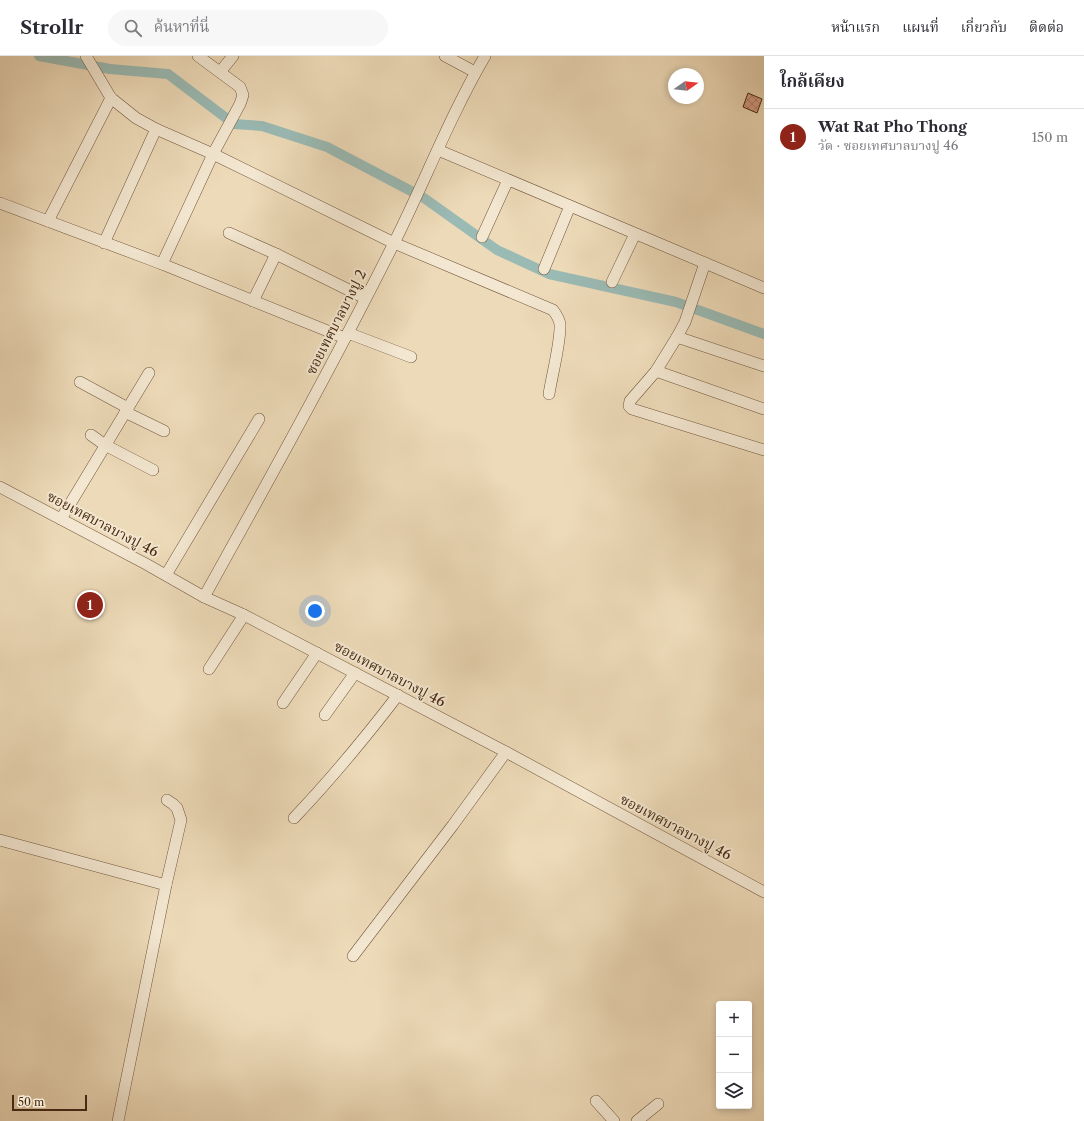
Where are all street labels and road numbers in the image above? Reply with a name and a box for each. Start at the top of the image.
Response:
street label: ซอยเทศบาลบางปู 2 [302,267,370,377]
street label: ซอยเทศบาลบางปู 46 [44,487,162,561]
street label: ซอยเทศบาลบางปู 46 [331,637,449,711]
street label: ซอยเทศบาลบางปู 46 [617,790,735,864]

